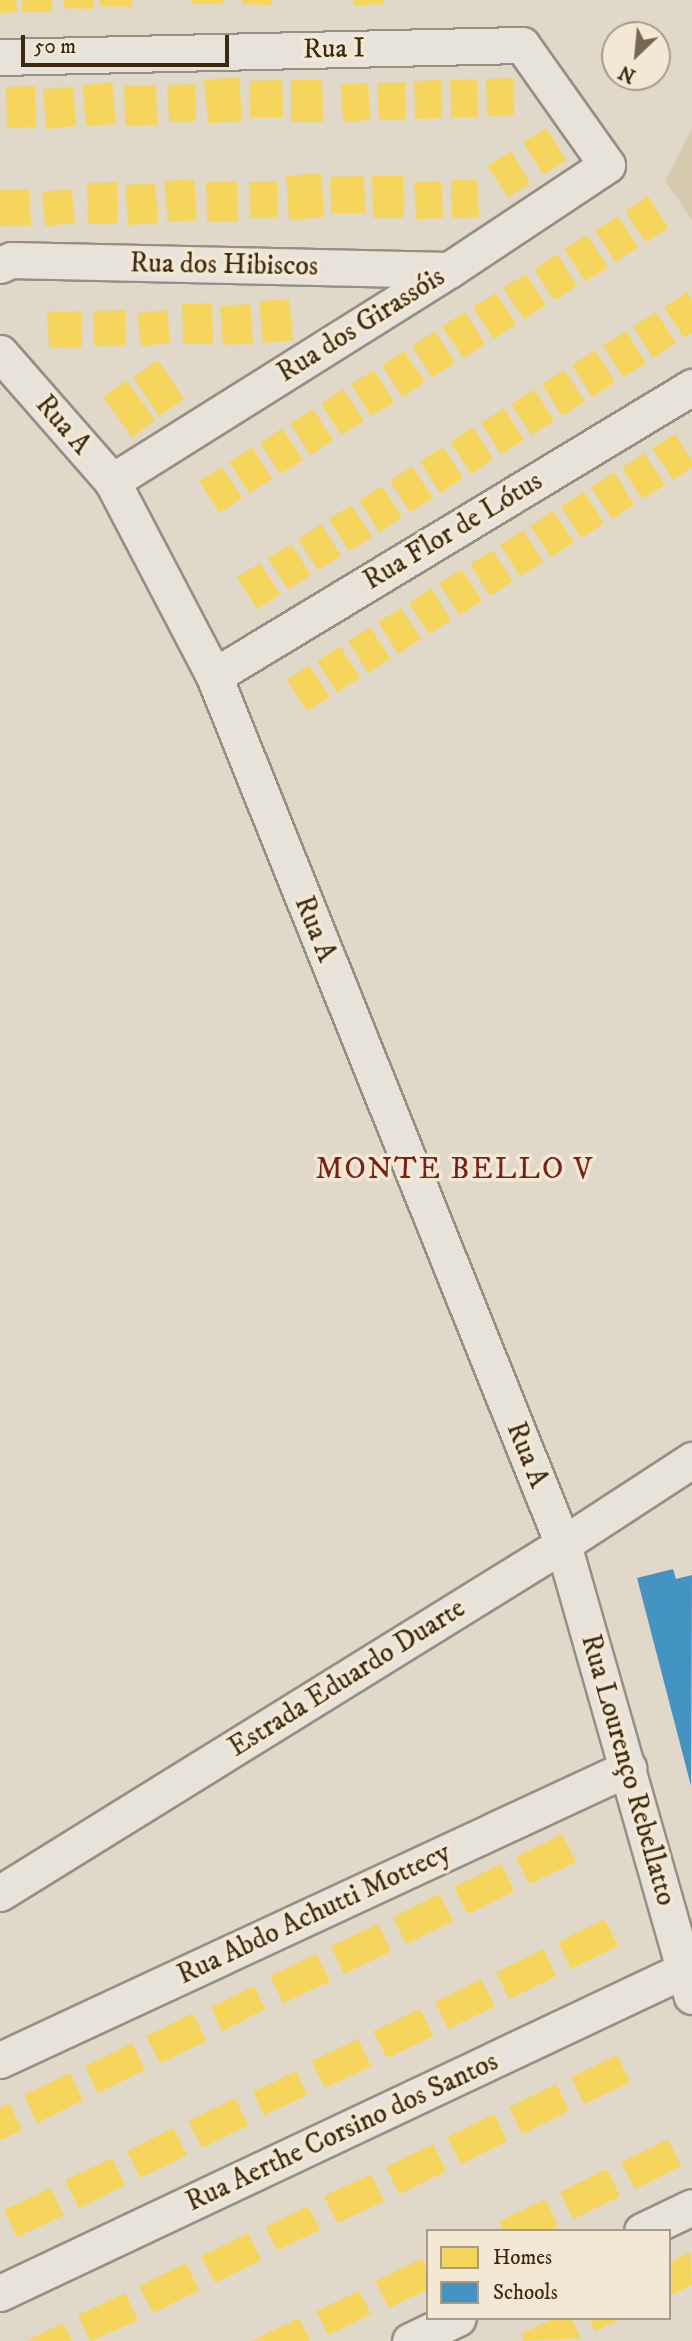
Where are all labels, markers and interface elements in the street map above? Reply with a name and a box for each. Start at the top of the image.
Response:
scale bar [24,21,233,65]
north arrow [601,21,671,91]
street label: Rua I [303,32,365,66]
text: 50 m [34,34,76,60]
text: N [615,60,640,87]
street label: Rua dos Hibiscos [130,247,318,283]
street label: Rua dos Girassóis [271,260,451,390]
street label: Rua A [28,388,98,462]
street label: Rua Flor de Lótus [357,464,549,598]
street label: Rua A [287,891,343,967]
district label: MONTE BELLO V [317,1152,593,1188]
street label: Rua A [499,1417,555,1493]
street label: Estrada Eduardo Duarte [222,1591,472,1765]
street label: Rua Lourenço Rebellatto [573,1630,683,1910]
street label: Rua Abdo Achutti Mottecy [172,1836,456,1992]
street label: Rua Aerthe Corsino dos Santos [181,2045,503,2219]
legend [426,2229,671,2320]
text: Homes [493,2245,552,2271]
text: Schools [493,2280,558,2306]

